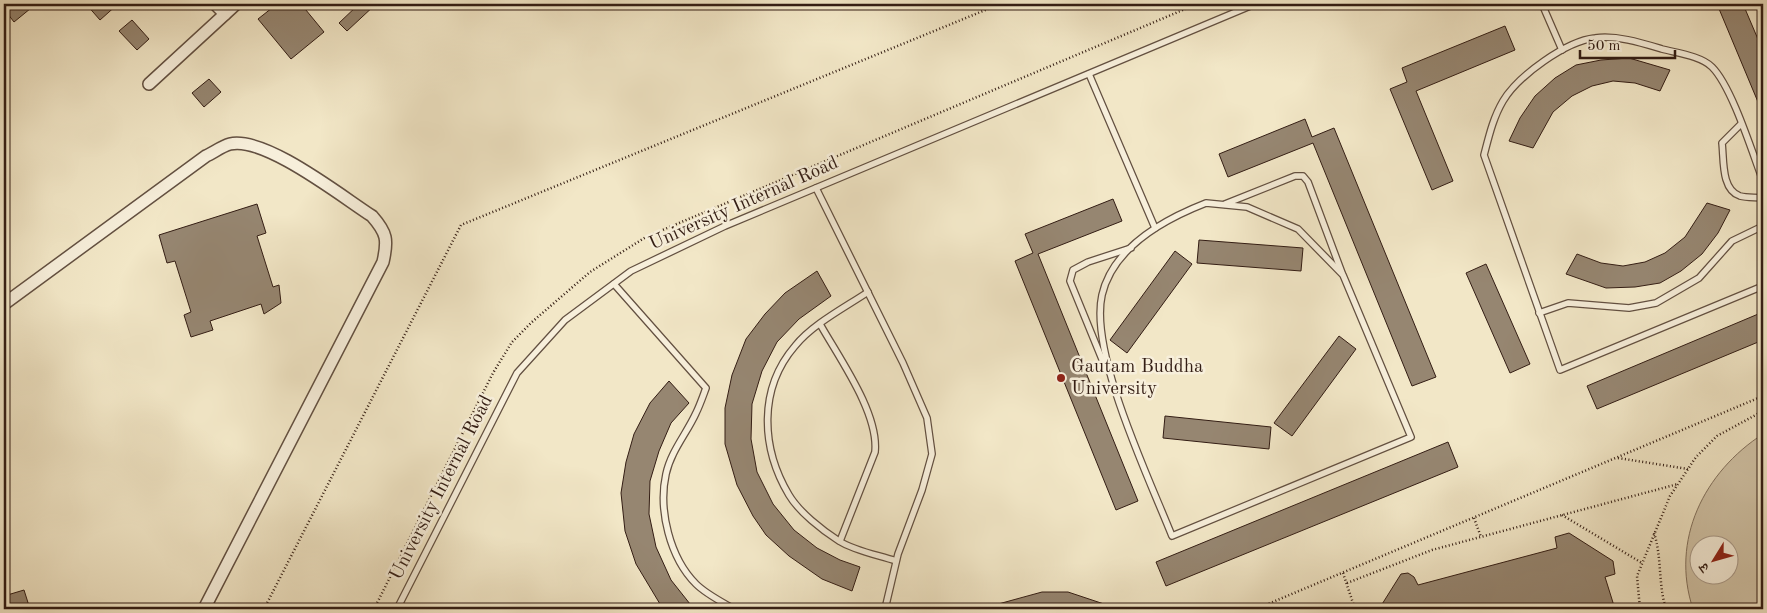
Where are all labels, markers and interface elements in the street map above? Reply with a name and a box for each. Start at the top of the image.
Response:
scale bar [1580,28,1674,60]
text: 50 m [1587,39,1621,54]
street label: University Internal Road [647,154,841,254]
place label: Gautam Buddha University [1071,358,1204,399]
marker: Gautam Buddha University [1055,372,1067,384]
street label: University Internal Road [387,392,497,583]
north arrow [1690,536,1740,586]
text: उ [1696,559,1713,575]

